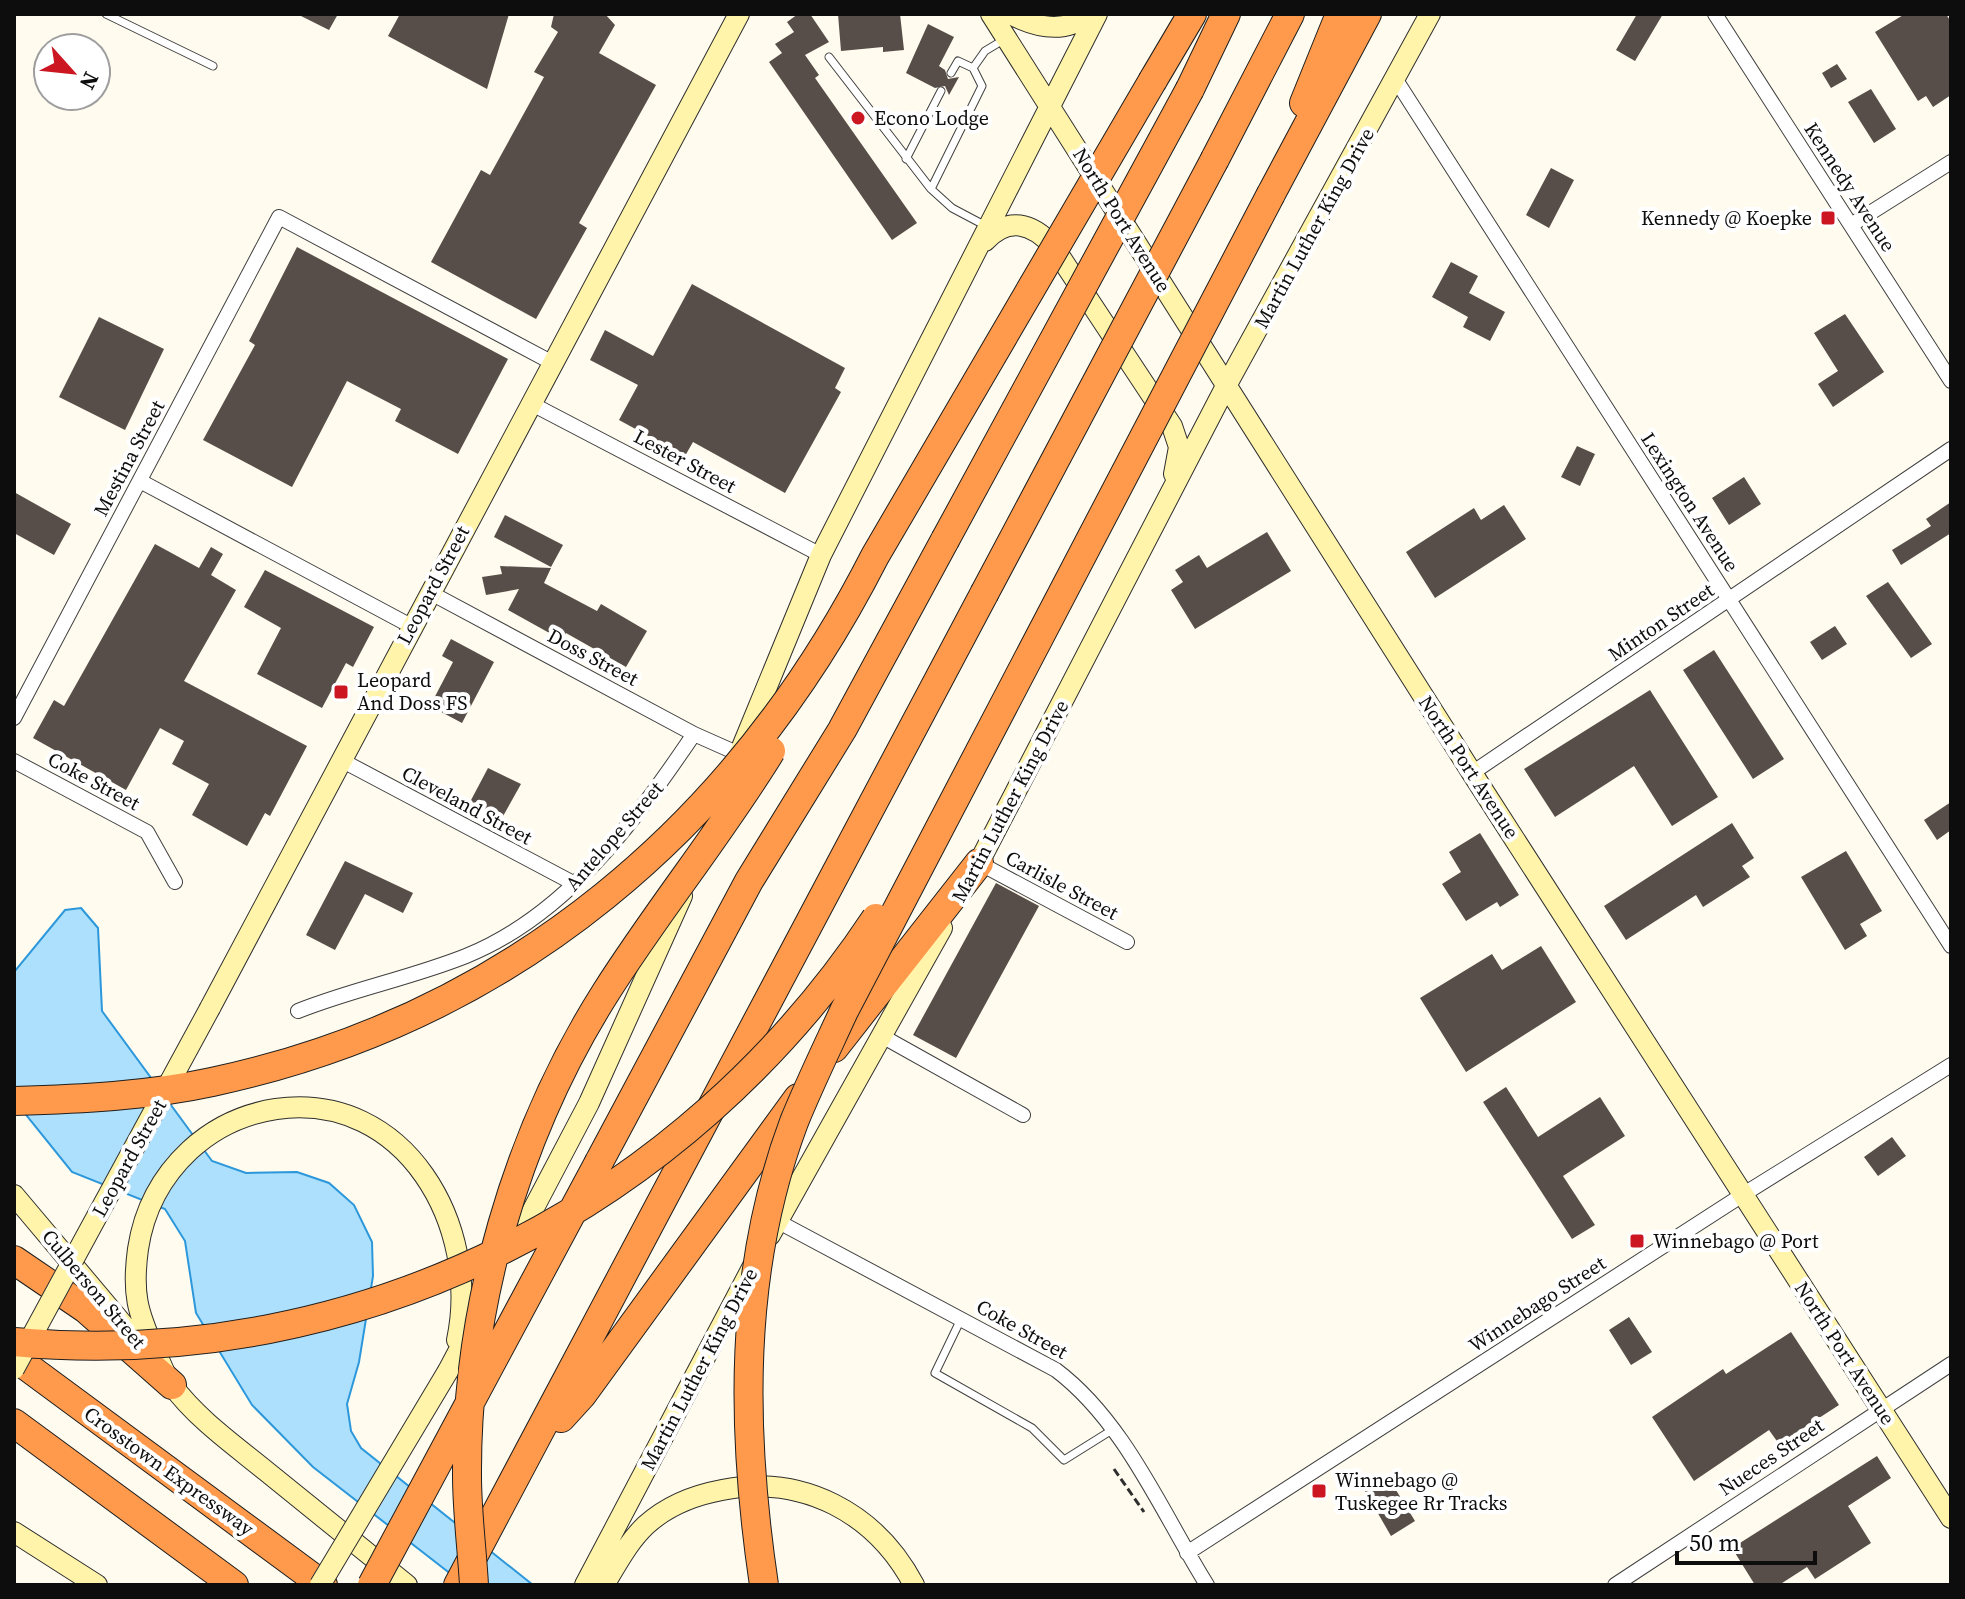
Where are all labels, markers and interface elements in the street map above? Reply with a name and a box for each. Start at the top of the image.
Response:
north arrow [32,32,112,112]
text: N [73,67,107,95]
place label: Econo Lodge [874,104,989,132]
marker: Econo Lodge [849,109,867,127]
street label: Kennedy Avenue [1798,117,1902,257]
street label: Martin Luther King Drive [1247,123,1381,333]
street label: North Port Avenue [1066,142,1178,298]
place label: Kennedy @ Koepke [1641,204,1812,232]
marker: Kennedy @ Koepke [1819,209,1837,227]
street label: Mestina Street [87,395,172,521]
street label: Lester Street [629,422,742,500]
street label: Lexington Avenue [1634,427,1746,577]
street label: Leopard Street [390,520,476,649]
street label: Minton Street [1603,576,1720,668]
street label: Doss Street [543,621,644,693]
place label: Leopard And Doss FS [357,666,467,717]
marker: Leopard And Doss FS [332,683,350,701]
street label: North Port Avenue [1412,690,1526,844]
street label: Martin Luther King Drive [945,695,1075,907]
street label: Coke Street [43,745,145,817]
street label: Cleveland Street [397,759,538,851]
street label: Antelope Street [559,775,670,897]
street label: Carlisle Street [1001,844,1124,927]
street label: Leopard Street [85,1094,173,1222]
street label: Culberson Street [36,1223,153,1355]
place label: Winnebago @ Port [1653,1227,1819,1255]
marker: Winnebago @ Port [1628,1232,1646,1250]
street label: Winnebago Street [1463,1249,1611,1359]
street label: Martin Luther King Drive [634,1263,764,1475]
street label: North Port Avenue [1788,1276,1902,1430]
street label: Coke Street [971,1292,1073,1366]
street label: Crosstown Expressway [78,1400,260,1543]
street label: Nueces Street [1713,1411,1829,1502]
place label: Winnebago @ Tuskegee Rr Tracks [1335,1466,1507,1517]
marker: Winnebago @ Tuskegee Rr Tracks [1310,1482,1328,1500]
scale bar [1677,1515,1815,1565]
text: 50 m [1689,1526,1740,1559]

